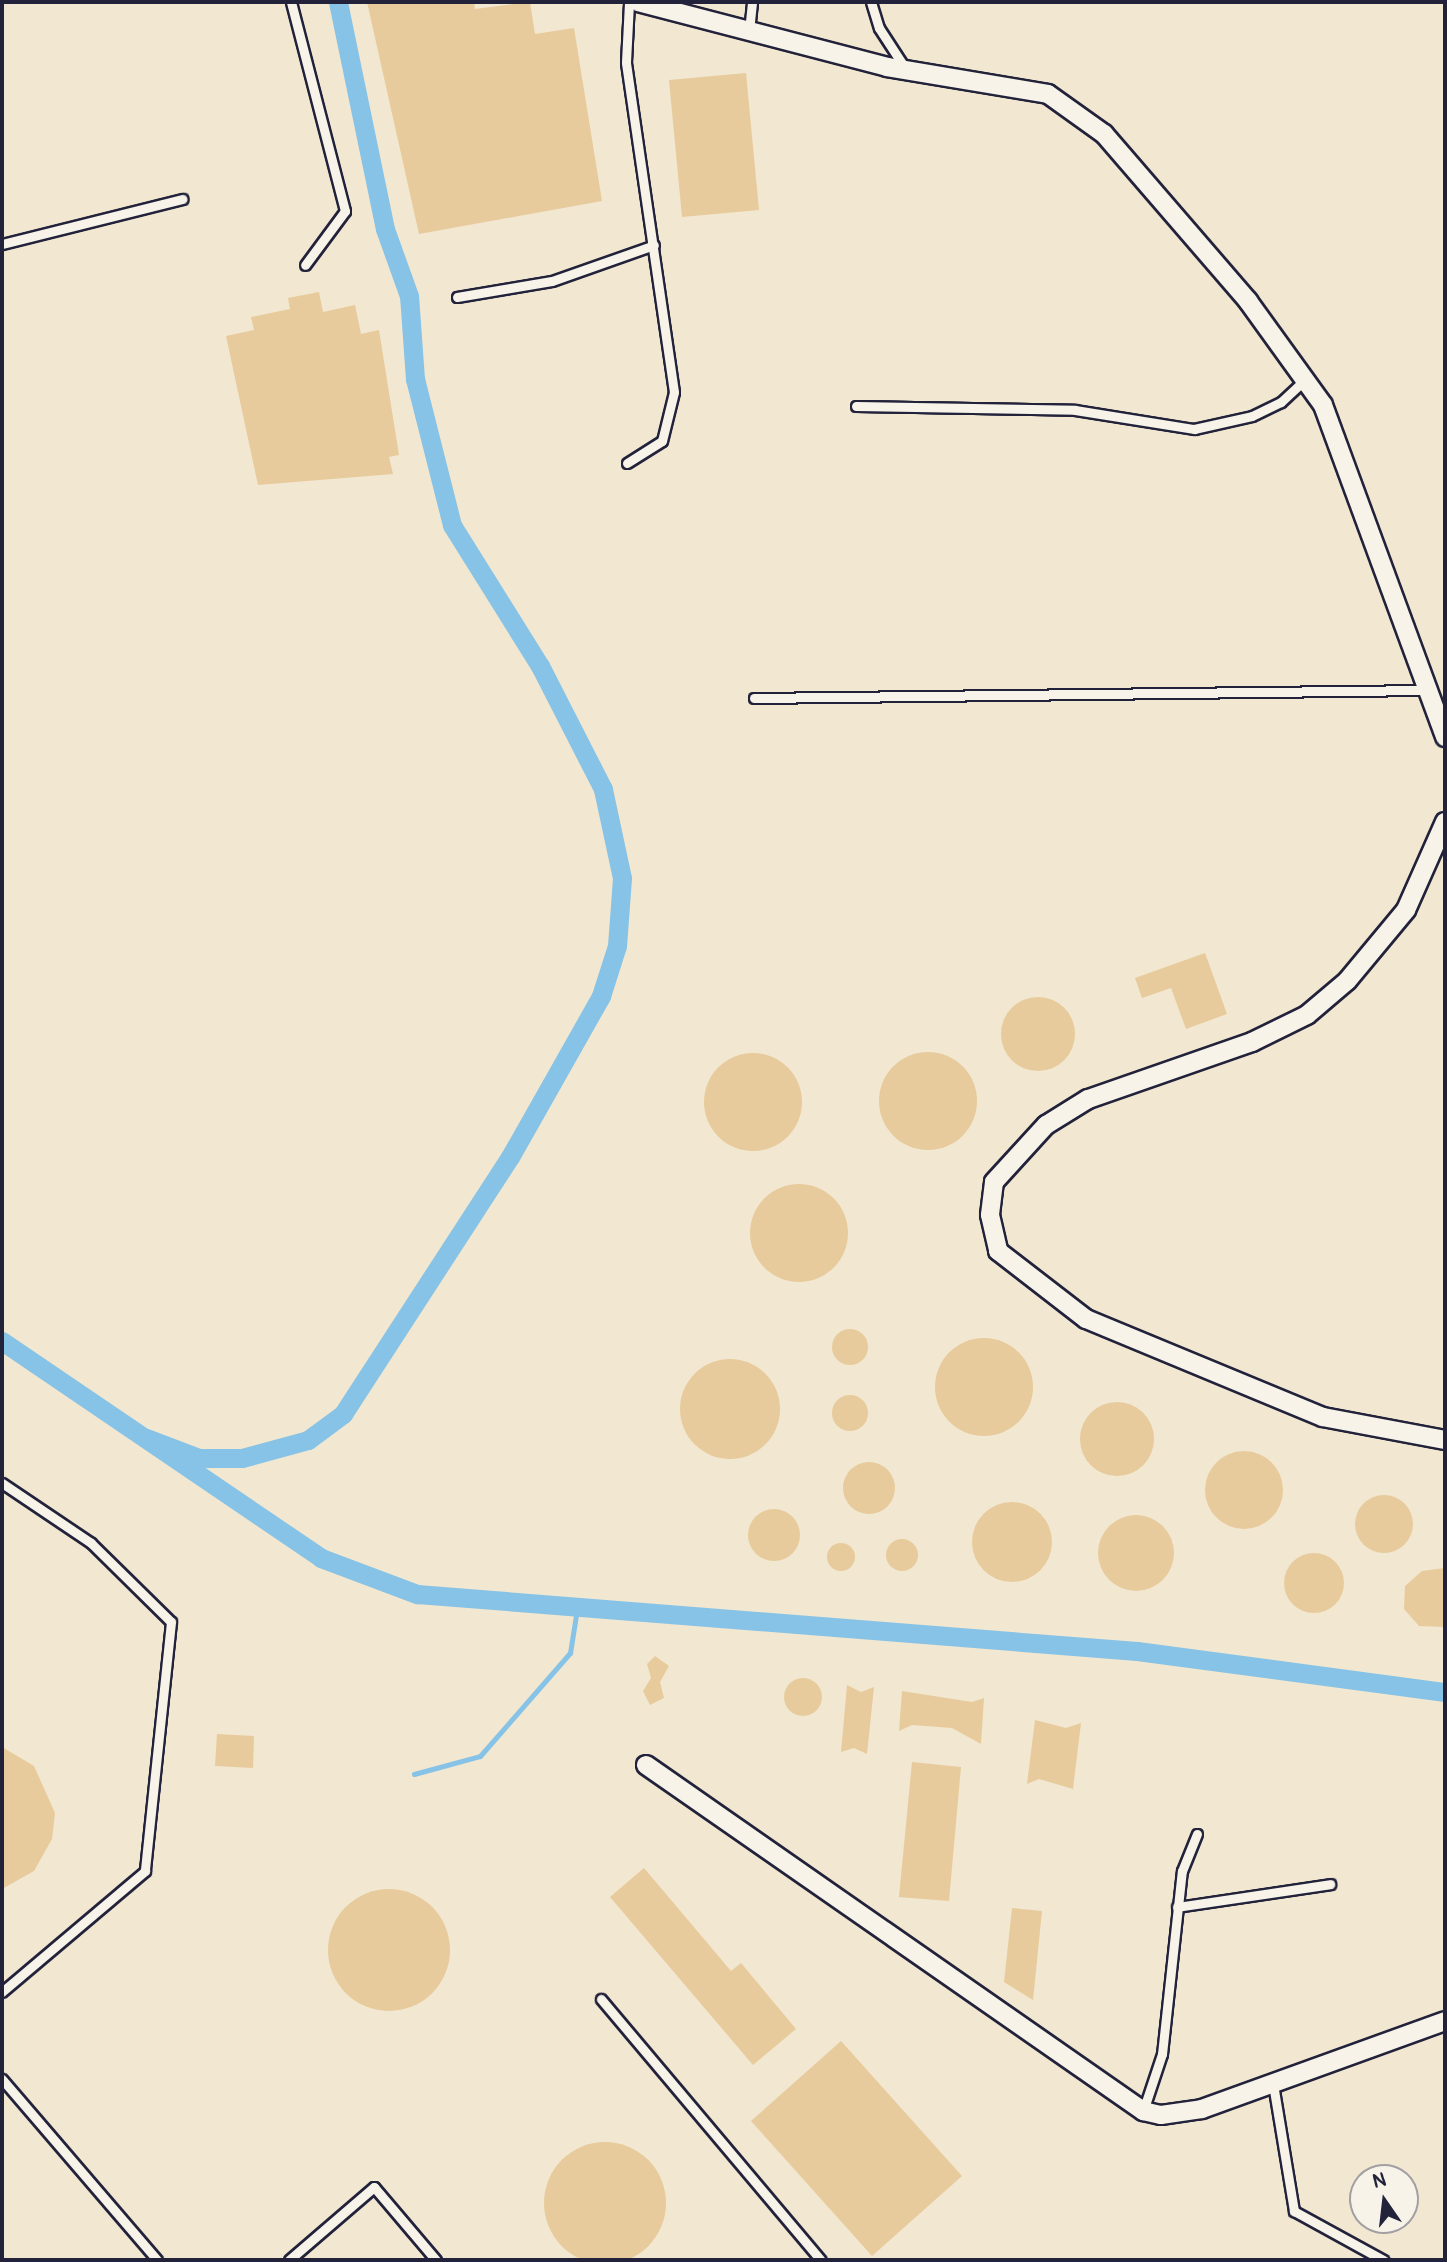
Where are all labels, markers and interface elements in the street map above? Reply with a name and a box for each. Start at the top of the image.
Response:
north arrow [1349,2164,1419,2234]
text: N [1370,2167,1389,2194]

